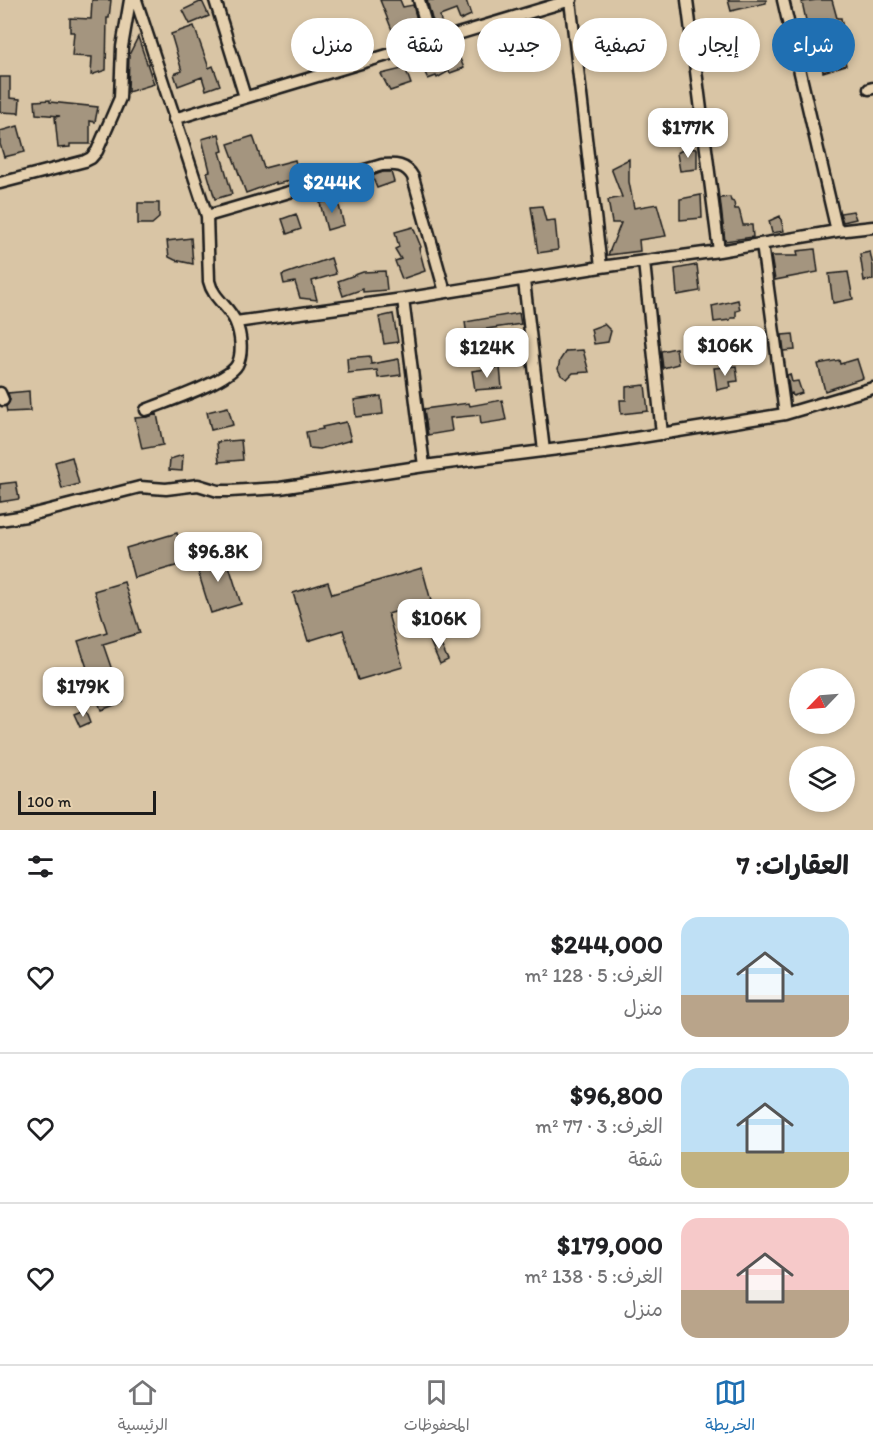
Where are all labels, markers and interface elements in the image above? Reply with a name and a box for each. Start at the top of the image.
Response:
chip: منزل [291,18,374,72]
chip: شقة [386,18,465,72]
chip: جديد [477,18,561,72]
chip: تصفية [573,18,667,72]
chip: إيجار [679,18,760,72]
chip: شراء [772,18,855,72]
pin: $177K [646,108,730,159]
text: $177K [662,115,714,139]
pin: $244K [290,163,374,214]
text: $244K [303,170,361,194]
pin: $106K [683,326,767,377]
pin: $124K [445,328,529,379]
text: $106K [697,333,753,357]
text: $124K [460,335,514,359]
pin: $96.8K [169,532,267,583]
text: $96.8K [188,539,248,563]
pin: $106K [397,599,481,650]
text: $106K [411,606,467,630]
pin: $179K [41,667,125,718]
north arrow [789,668,855,734]
map controls [789,668,855,812]
text: $179K [57,674,109,698]
button: layers [789,746,855,812]
scale bar [18,788,156,816]
text: 100 m [27,792,71,811]
text: العقارات: 7 [737,849,849,881]
icon: filters [24,850,57,883]
text: $244,000 [551,928,663,960]
icon: home [729,941,801,1013]
icon: heart [24,961,57,994]
text: الغرف: 5 · 128 m² [525,963,663,987]
text: منزل [624,996,663,1020]
text: $96,800 [570,1079,663,1111]
icon: home [729,1092,801,1164]
icon: heart [24,1112,57,1145]
text: الغرف: 3 · 77 m² [535,1114,663,1138]
text: شقة [628,1147,663,1171]
text: $179,000 [557,1229,663,1261]
icon: home [729,1242,801,1314]
icon: heart [24,1262,57,1295]
text: الغرف: 5 · 138 m² [524,1264,663,1288]
text: منزل [624,1297,663,1321]
tab: الرئيسية [118,1376,168,1439]
tab: المحفوظات [404,1376,470,1439]
tab: الخريطة [705,1376,755,1439]

